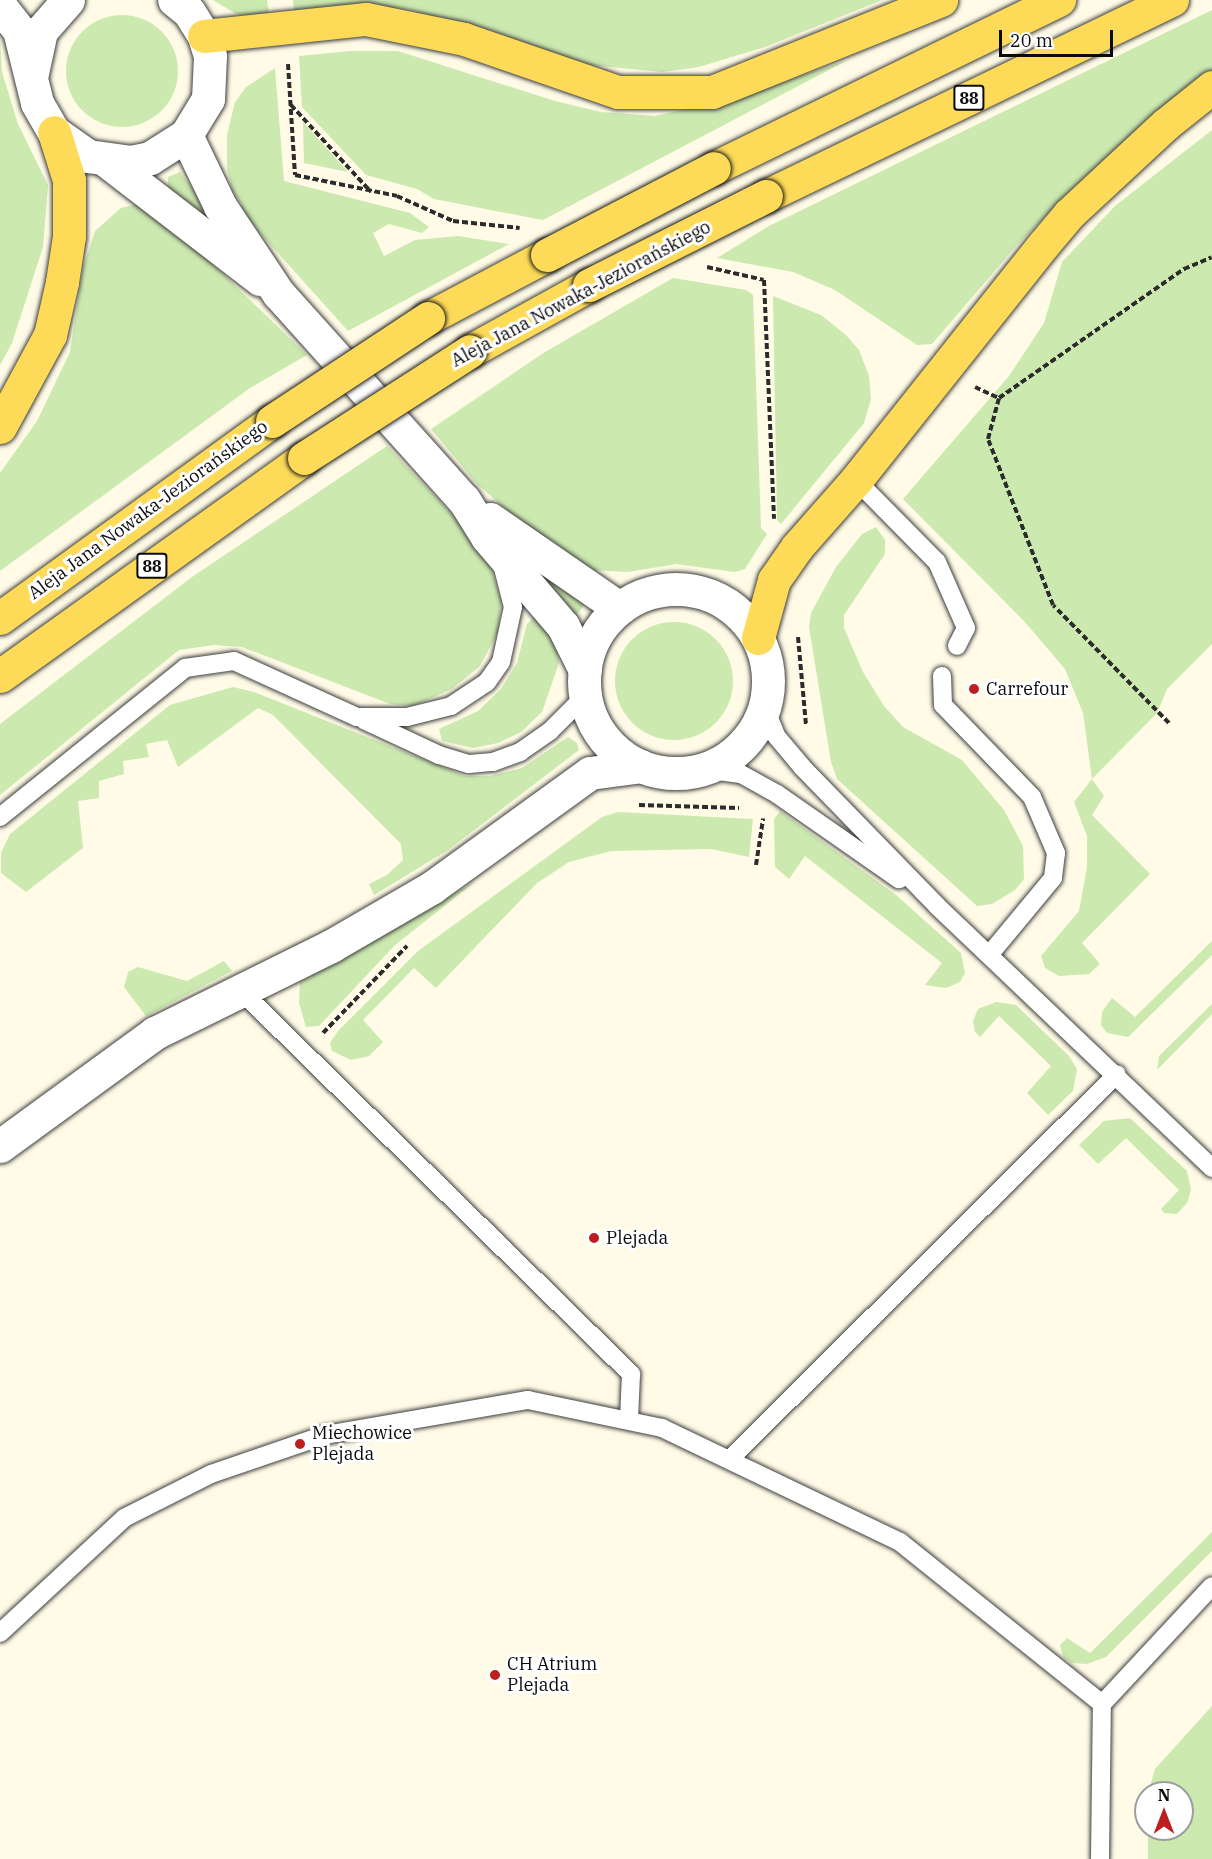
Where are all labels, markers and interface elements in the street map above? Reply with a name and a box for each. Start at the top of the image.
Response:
scale bar [1002,18,1116,56]
text: 20 m [1010,29,1053,52]
road number: 88 [952,85,986,111]
street label: Aleja Jana Nowaka-Jeziorańskiego [448,216,714,372]
street label: Aleja Jana Nowaka-Jeziorańskiego [24,416,272,604]
road number: 88 [136,553,168,579]
place label: Carrefour [986,678,1068,700]
marker: Carrefour [967,682,981,696]
place label: Plejada [606,1227,668,1249]
marker: Plejada [587,1231,601,1245]
place label: Miechowice Plejada [312,1423,412,1466]
marker: Miechowice Plejada [293,1437,307,1451]
place label: CH Atrium Plejada [507,1654,597,1696]
marker: CH Atrium Plejada [488,1668,502,1682]
north arrow [1134,1781,1194,1841]
text: N [1158,1785,1170,1805]

